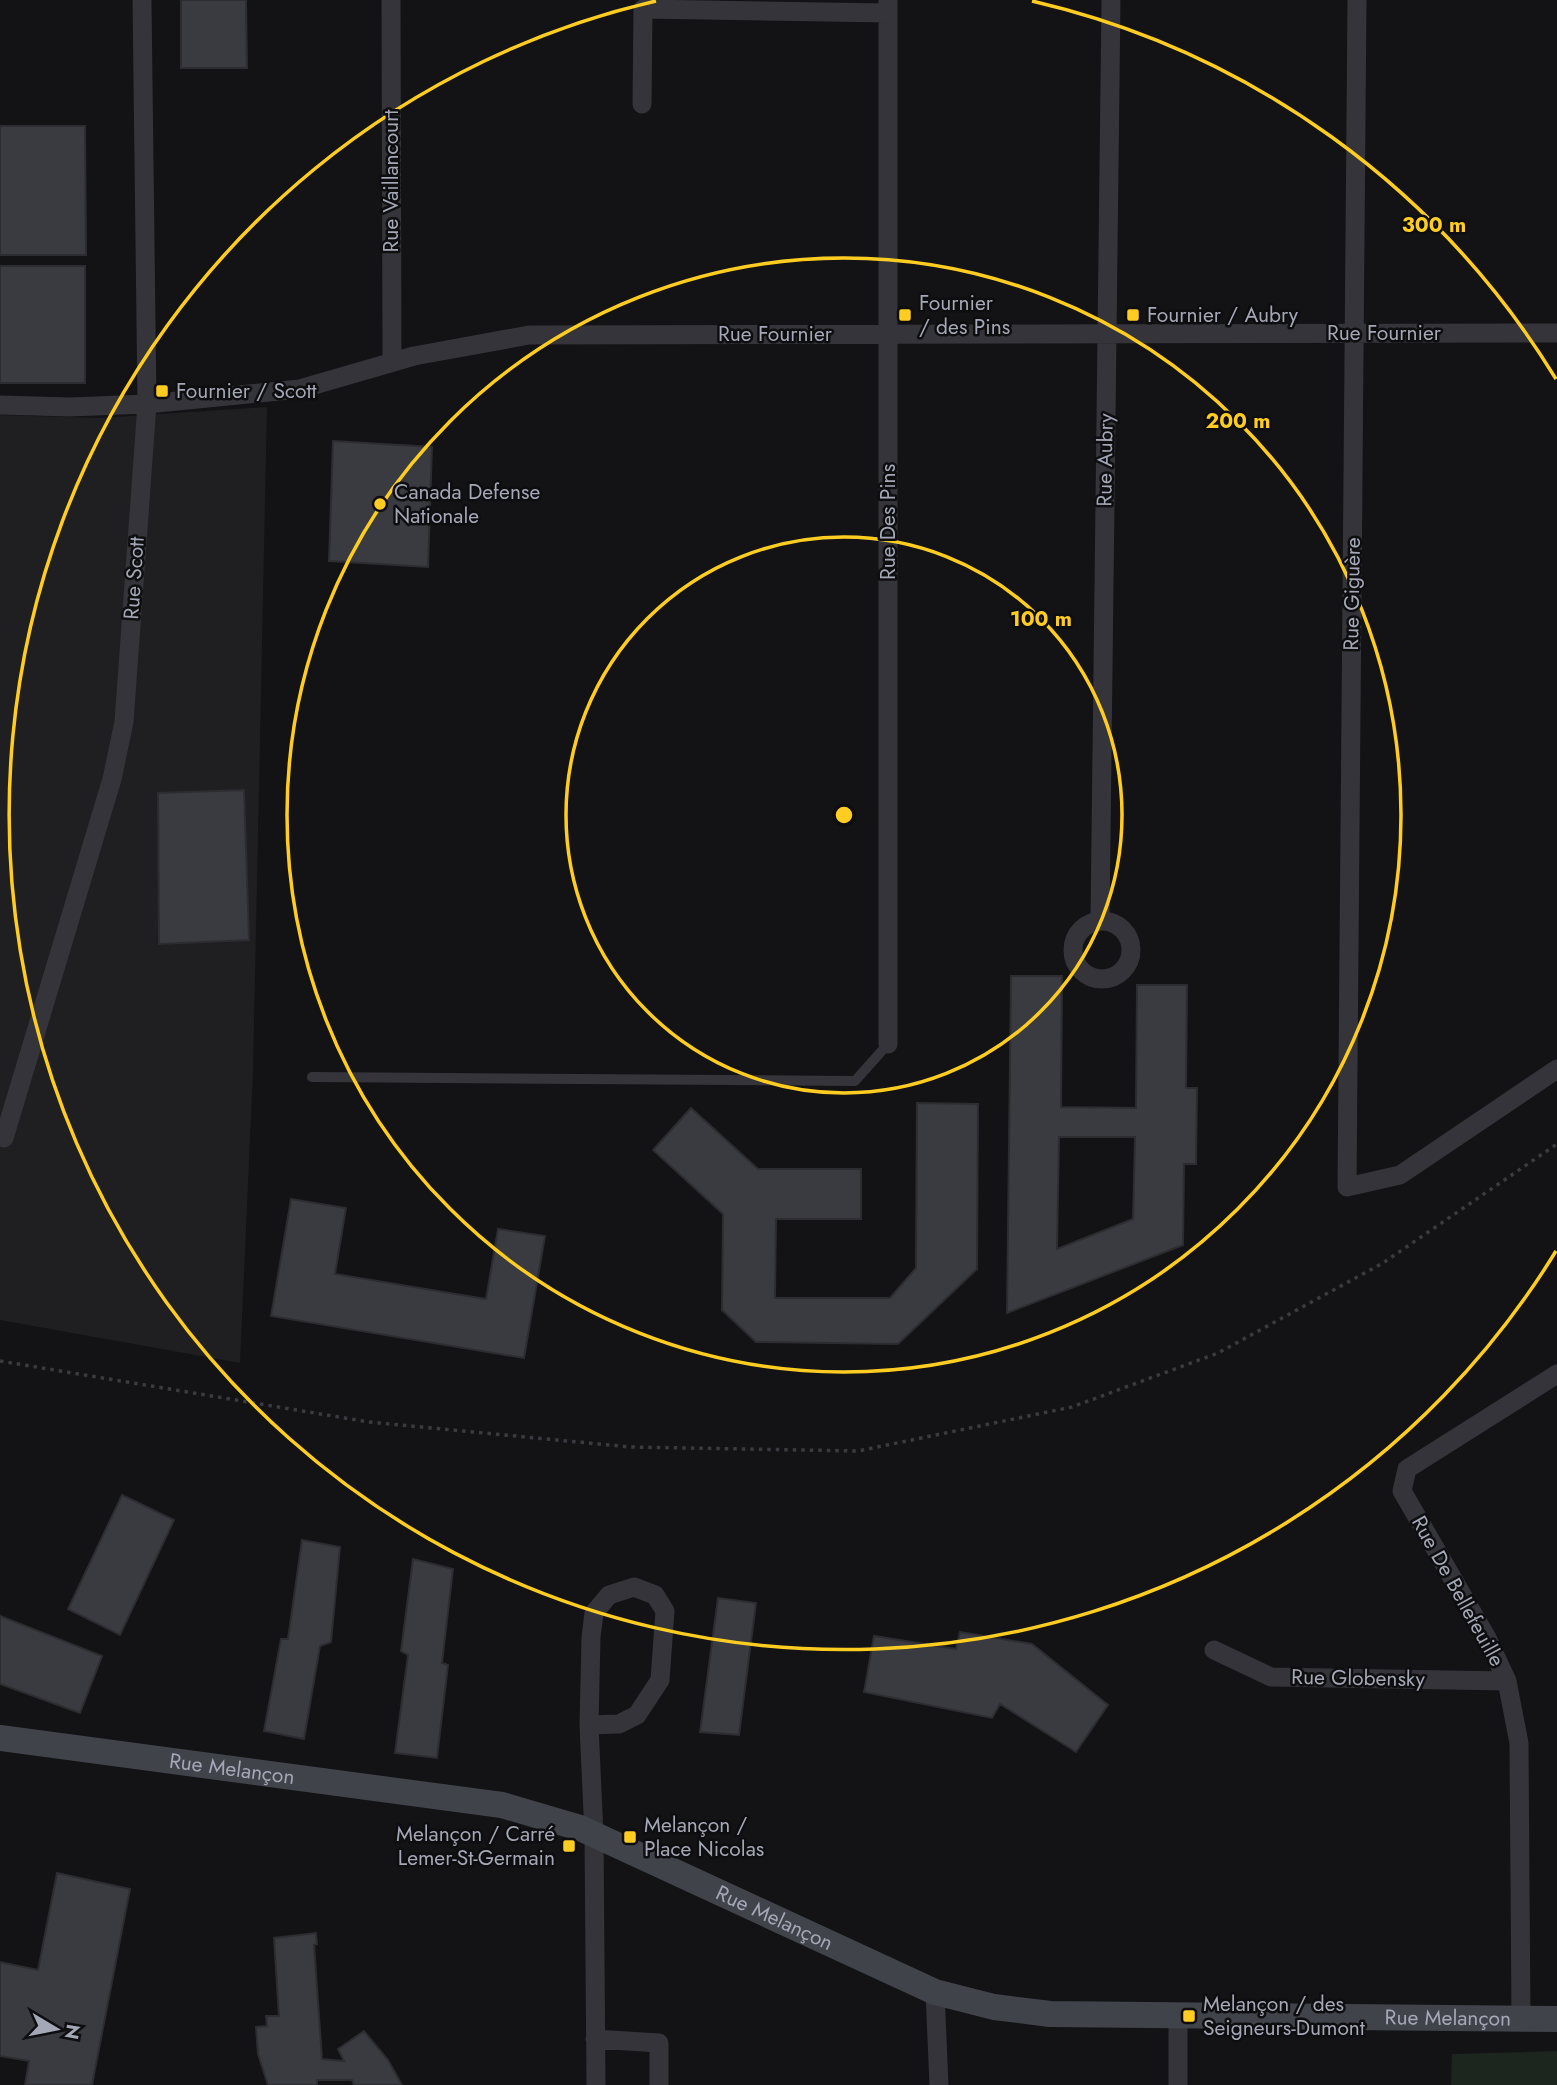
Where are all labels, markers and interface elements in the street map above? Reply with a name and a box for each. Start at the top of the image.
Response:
street label: Rue Vaillancourt [376,110,406,252]
text: 300 m [1402,210,1466,240]
place label: Fournier / des Pins [919,288,1010,342]
place label: Fournier / Aubry [1147,300,1299,330]
marker: Fournier / des Pins [897,307,913,323]
marker: Fournier / Aubry [1125,307,1141,323]
street label: Rue Fournier [1327,318,1442,348]
street label: Rue Fournier [718,319,833,349]
place label: Fournier / Scott [176,376,317,406]
marker: Fournier / Scott [154,383,170,399]
text: 200 m [1205,406,1271,436]
street label: Rue Aubry [1089,412,1121,507]
street label: Rue Des Pins [873,464,903,580]
place label: Canada Defense Nationale [394,477,540,531]
marker: Canada Defense Nationale [372,496,388,512]
street label: Rue Scott [116,536,152,620]
street label: Rue Giguère [1336,537,1368,651]
text: 100 m [1010,604,1072,634]
centre of rings [832,803,856,827]
street label: Rue De Bellefeuille [1404,1510,1512,1672]
street label: Rue Globensky [1291,1662,1426,1694]
street label: Rue Melançon [167,1746,297,1792]
place label: Melançon / Place Nicolas [644,1810,764,1864]
place label: Melançon / Carré Lemer-St-Germain [396,1819,555,1873]
marker: Melançon / Place Nicolas [622,1829,638,1845]
marker: Melançon / Carré Lemer-St-Germain [561,1838,577,1854]
street label: Rue Melançon [711,1878,838,1958]
place label: Melançon / des Seigneurs-Dumont [1203,1989,1365,2043]
north arrow [21,1994,91,2064]
street label: Rue Melançon [1385,2002,1511,2034]
marker: Melançon / des Seigneurs-Dumont [1181,2008,1197,2024]
text: N [58,2022,87,2042]

